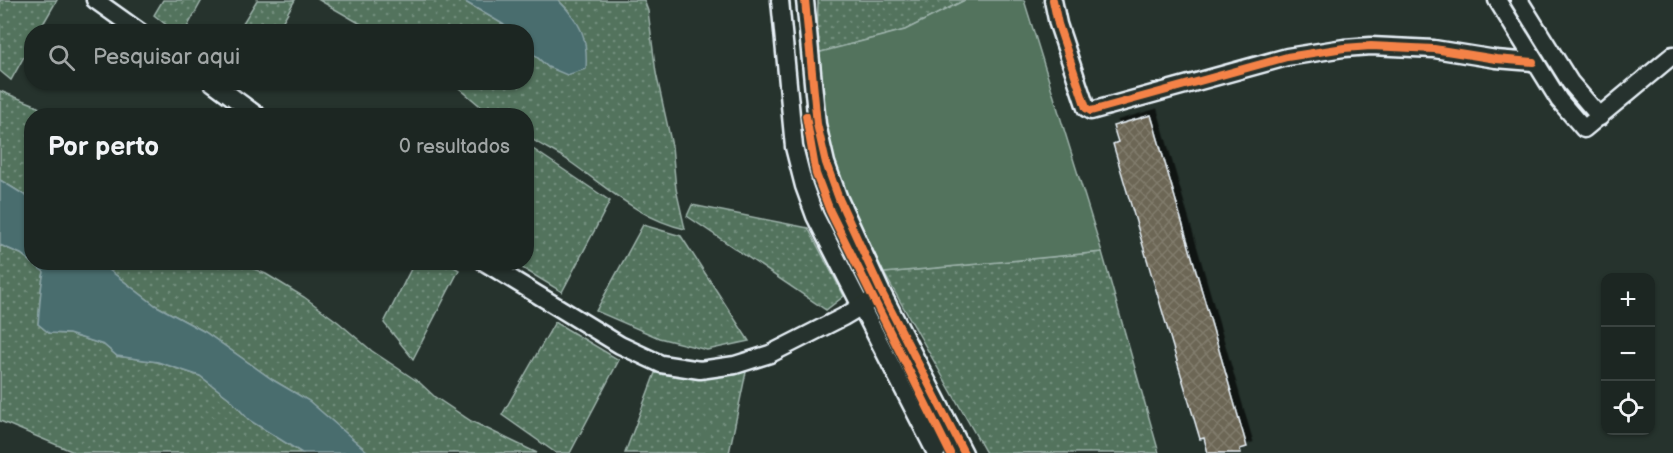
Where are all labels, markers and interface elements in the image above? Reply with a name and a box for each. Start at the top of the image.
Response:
search box [24,24,534,90]
icon: search [45,41,78,74]
text: Pesquisar aqui [93,44,240,71]
text: Por perto [48,132,159,163]
text: 0 resultados [399,135,510,159]
map controls [1601,273,1655,435]
button: + [1601,273,1655,327]
button: − [1601,327,1655,381]
button: locate [1601,381,1655,435]

